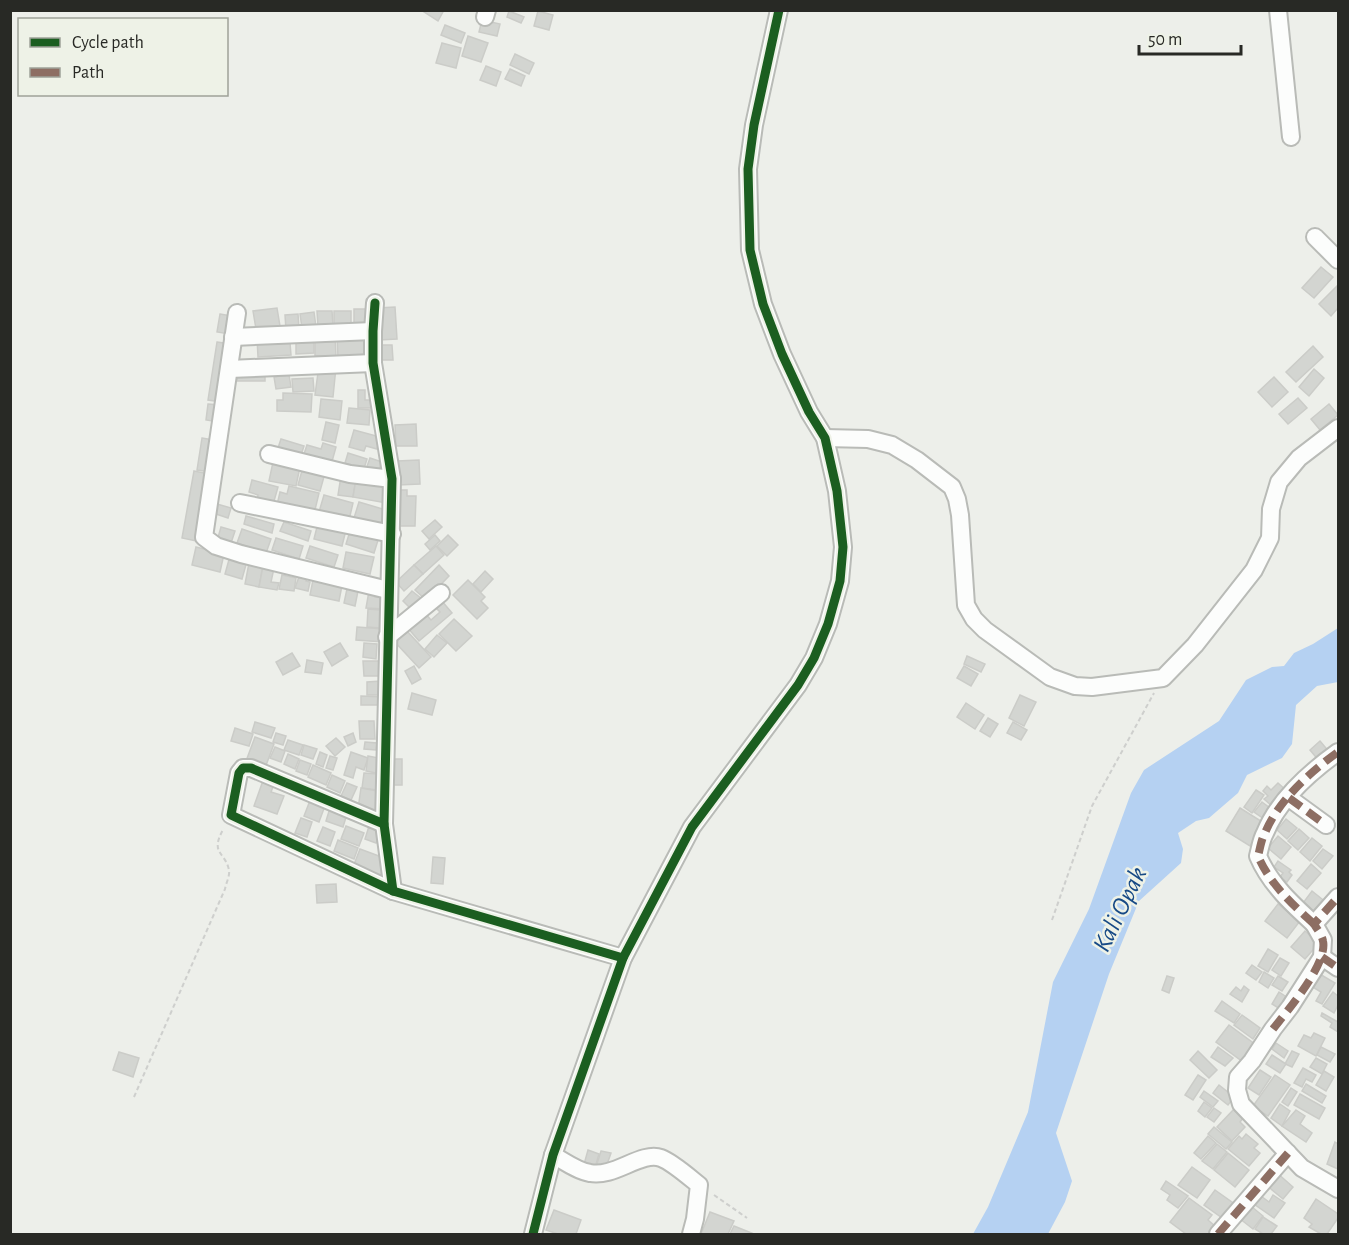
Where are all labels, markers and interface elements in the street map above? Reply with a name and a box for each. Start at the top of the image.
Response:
legend [18,18,228,96]
scale bar [1139,18,1241,56]
text: 50 m [1148,31,1182,49]
text: Cycle path [72,34,144,52]
text: Path [72,64,104,82]
water label: Kali Opak [1088,863,1152,956]

